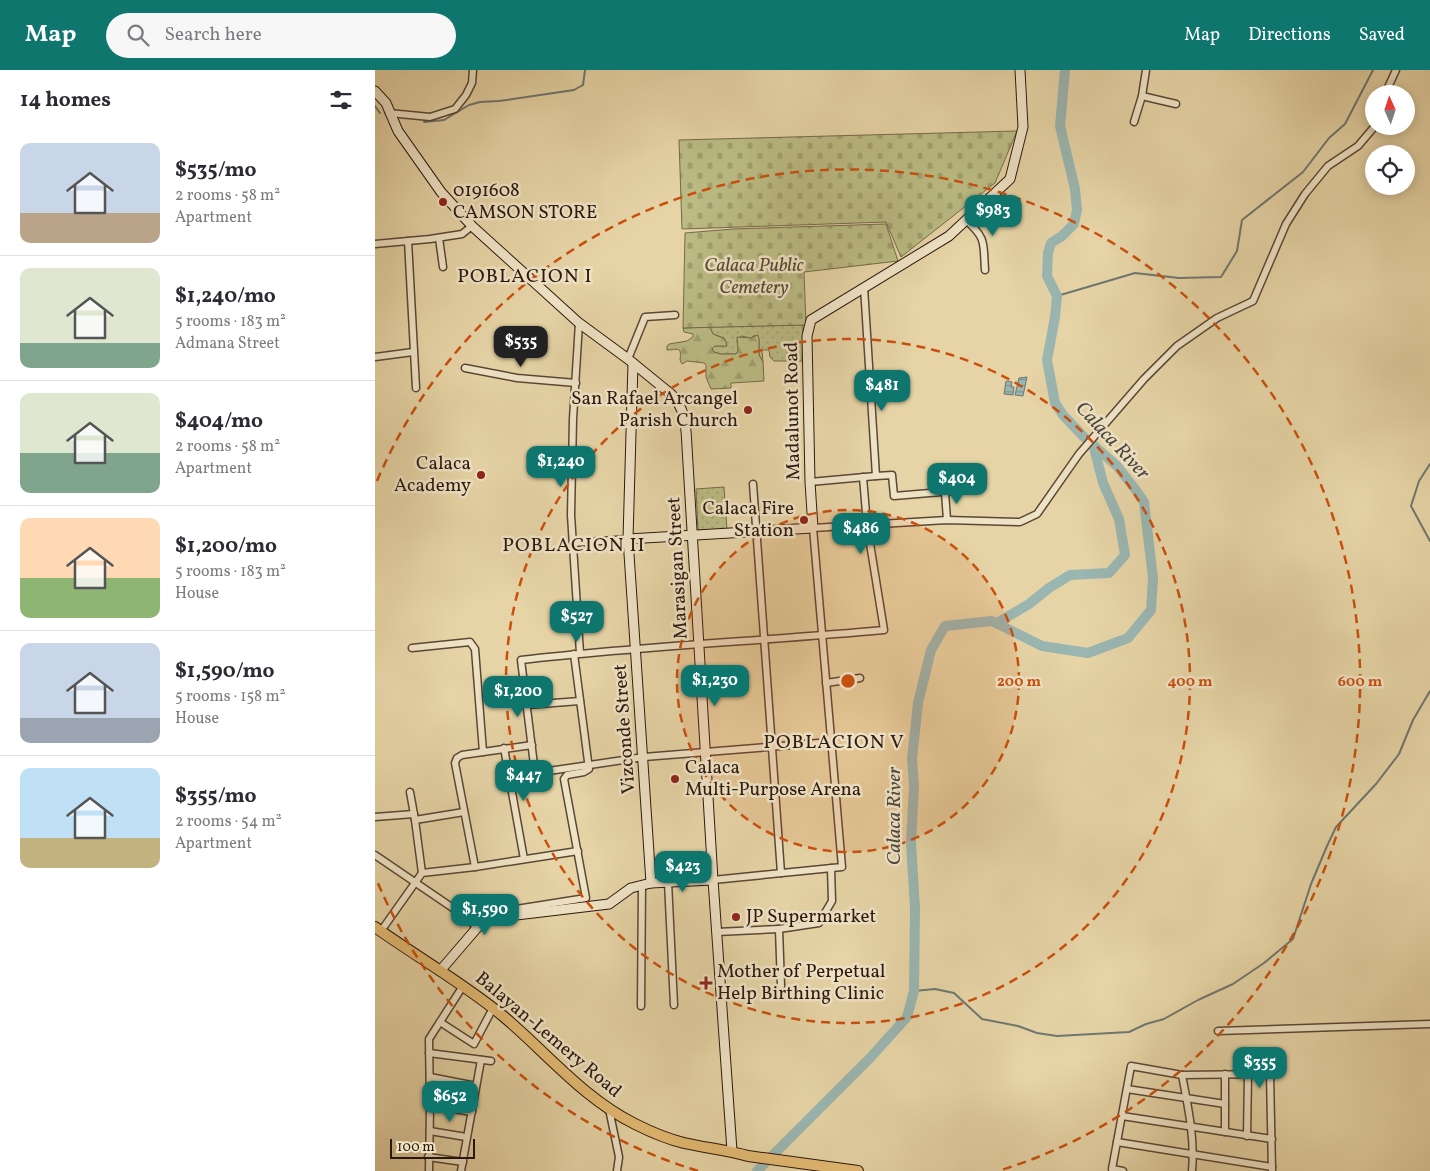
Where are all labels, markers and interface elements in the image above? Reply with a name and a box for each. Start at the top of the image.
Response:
search box [106,13,456,58]
text: Map [25,18,76,52]
icon: search [124,21,152,49]
text: Search here [164,22,262,48]
text: Map [1184,23,1220,48]
text: Directions [1248,23,1331,48]
text: Saved [1359,23,1405,48]
north arrow [1365,85,1415,135]
map controls [1365,85,1415,195]
text: 14 homes [20,86,111,115]
icon: filters [327,86,355,114]
button: locate [1365,145,1415,195]
text: $535/mo [175,156,256,185]
icon: home [60,163,120,223]
place label: 0191608 CAMSON STORE [453,178,597,226]
text: 2 rooms · 58 m² [175,185,280,207]
pin: $983 [963,194,1023,237]
marker: 0191608 CAMSON STORE [437,196,449,208]
text: $983 [976,200,1010,222]
text: Apartment [175,207,252,229]
park label: Calaca Public Cemetery [704,253,804,301]
district label: POBLACION I [457,263,593,291]
text: $1,240/mo [175,282,276,311]
icon: home [60,288,120,348]
text: 5 rooms · 183 m² [175,311,286,333]
pin: $535 [491,326,551,368]
text: $535 [505,331,537,353]
text: Admana Street [175,333,280,355]
street label: Madalunot Road [779,342,807,480]
pin: $481 [852,370,912,412]
text: $481 [865,375,899,397]
place label: San Rafael Arcangel Parish Church [571,386,738,434]
water label: Calaca River [1068,395,1156,487]
marker: San Rafael Arcangel Parish Church [742,404,754,416]
text: $404/mo [175,407,263,436]
icon: home [60,413,120,473]
text: 2 rooms · 58 m² [175,436,280,458]
pin: $1,240 [520,446,602,488]
place label: Calaca Academy [394,451,471,499]
text: $1,240 [537,451,585,473]
text: Apartment [175,458,252,480]
pin: $404 [927,462,987,505]
text: $404 [938,468,976,490]
marker: Calaca Academy [475,469,487,481]
street label: Marasigan Street [661,496,695,640]
place label: Calaca Fire Station [702,496,794,544]
pin: $486 [831,512,891,555]
marker: Calaca Fire Station [798,514,810,526]
text: $486 [843,518,879,540]
text: $1,200/mo [175,532,277,561]
district label: POBLACION II [502,532,646,560]
icon: home [60,538,120,598]
text: 5 rooms · 183 m² [175,561,286,583]
text: House [175,583,219,605]
pin: $527 [547,600,607,643]
text: $527 [561,606,593,628]
text: $1,590/mo [175,657,274,686]
icon: home [60,663,120,723]
street label: Vizconde Street [607,663,643,795]
pin: $1,230 [674,664,756,707]
text: $1,230 [692,670,738,692]
centre of rings [839,672,857,690]
text: 200 m [997,672,1041,693]
text: 400 m [1168,672,1213,693]
text: 600 m [1338,672,1383,693]
pin: $1,200 [477,676,559,718]
text: $1,200 [494,681,542,703]
text: 5 rooms · 158 m² [175,686,285,708]
text: House [175,708,219,730]
district label: POBLACION V [763,729,905,757]
place label: Calaca Multi-Purpose Arena [685,755,861,803]
pin: $447 [494,760,554,802]
text: $447 [506,765,542,787]
water label: Calaca River [881,766,909,865]
marker: Calaca Multi-Purpose Arena [669,773,681,785]
text: $355/mo [175,782,256,811]
icon: home [60,788,120,848]
text: 2 rooms · 54 m² [175,811,282,833]
text: Apartment [175,833,252,855]
pin: $423 [653,850,713,893]
text: $423 [666,856,700,878]
pin: $1,590 [444,894,526,936]
text: $1,590 [462,899,508,921]
place label: JP Supermarket [746,904,876,930]
marker: JP Supermarket [730,911,742,923]
place label: Mother of Perpetual Help Birthing Clinic [717,959,886,1007]
street label: Balayan-Lemery Road [469,966,627,1104]
marker: Mother of Perpetual Help Birthing Clinic [699,976,713,990]
pin: $355 [1230,1046,1290,1089]
text: $355 [1244,1052,1276,1074]
pin: $652 [420,1080,480,1123]
text: $652 [433,1086,467,1108]
scale bar [390,1136,475,1159]
text: 100 m [397,1138,435,1157]

